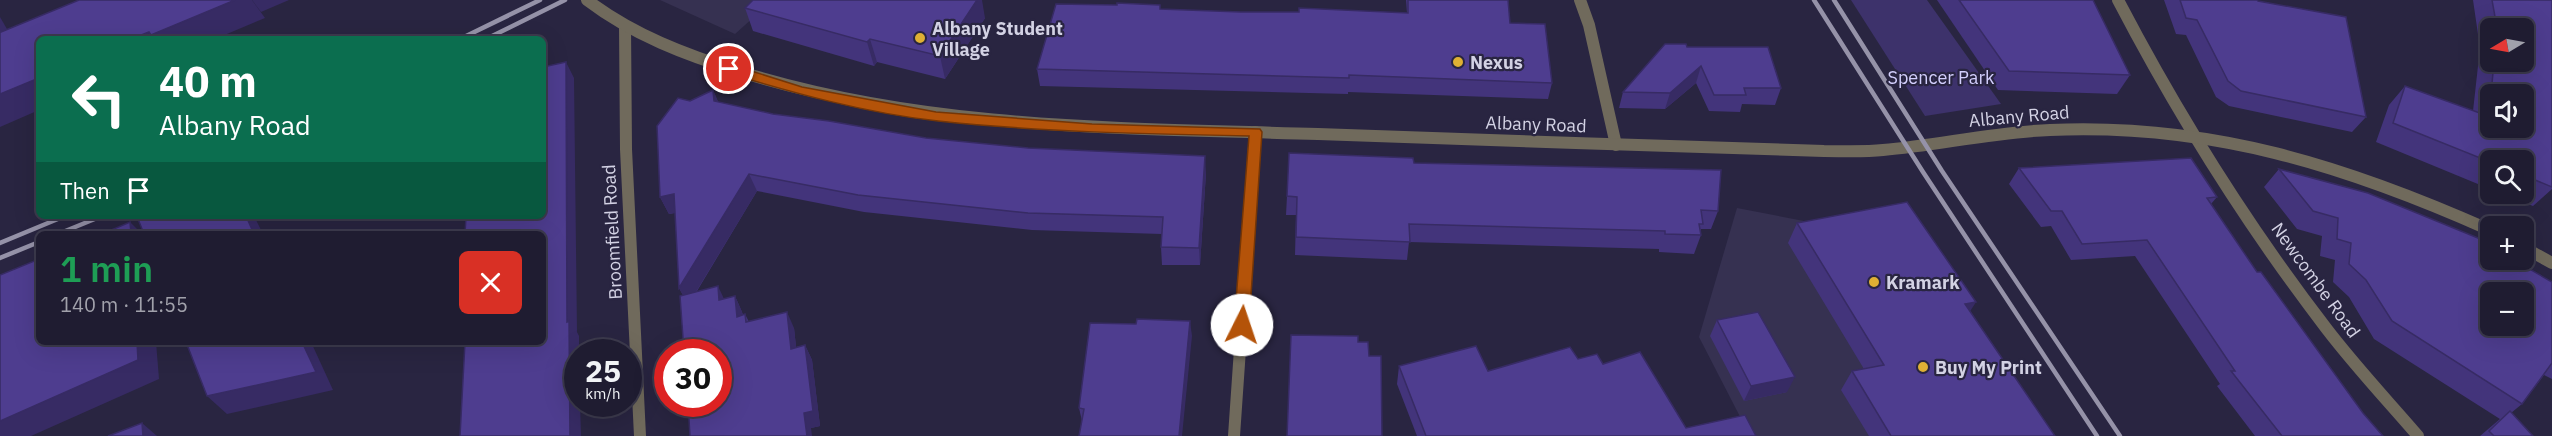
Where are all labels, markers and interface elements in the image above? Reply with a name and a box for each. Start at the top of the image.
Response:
place label: Albany Student Village [932,17,1063,61]
north arrow [2480,18,2534,72]
map controls [2480,18,2534,336]
marker: Albany Student Village [913,31,927,45]
pin [703,43,754,94]
place label: Nexus [1470,51,1523,74]
icon: arrive [712,52,745,85]
text: 40 m [159,54,257,109]
marker: Nexus [1451,55,1465,69]
icon: left [60,60,138,138]
park label: Spencer Park [1887,66,1995,89]
button: sound [2480,84,2534,138]
street label: Albany Road [1968,100,2070,132]
text: Albany Road [159,107,311,142]
street label: Albany Road [1485,111,1587,137]
button: search [2480,150,2534,204]
street label: Broomfield Road [597,164,627,300]
icon: arrive [122,174,155,207]
text: Then [60,176,110,205]
button: + [2480,216,2534,270]
street label: Newcombe Road [2266,218,2366,342]
text: 1 min [60,245,153,292]
button: close [459,251,522,314]
place label: Kramark [1886,271,1960,294]
marker: Kramark [1867,275,1881,289]
button: − [2480,282,2534,336]
text: 140 m · 11:55 [60,291,188,318]
position arrow [1210,293,1274,357]
speed limit sign: 30 [654,339,732,417]
text: 25 [585,351,621,390]
place label: Buy My Print [1935,356,2042,379]
marker: Buy My Print [1916,360,1930,374]
text: km/h [585,384,621,403]

